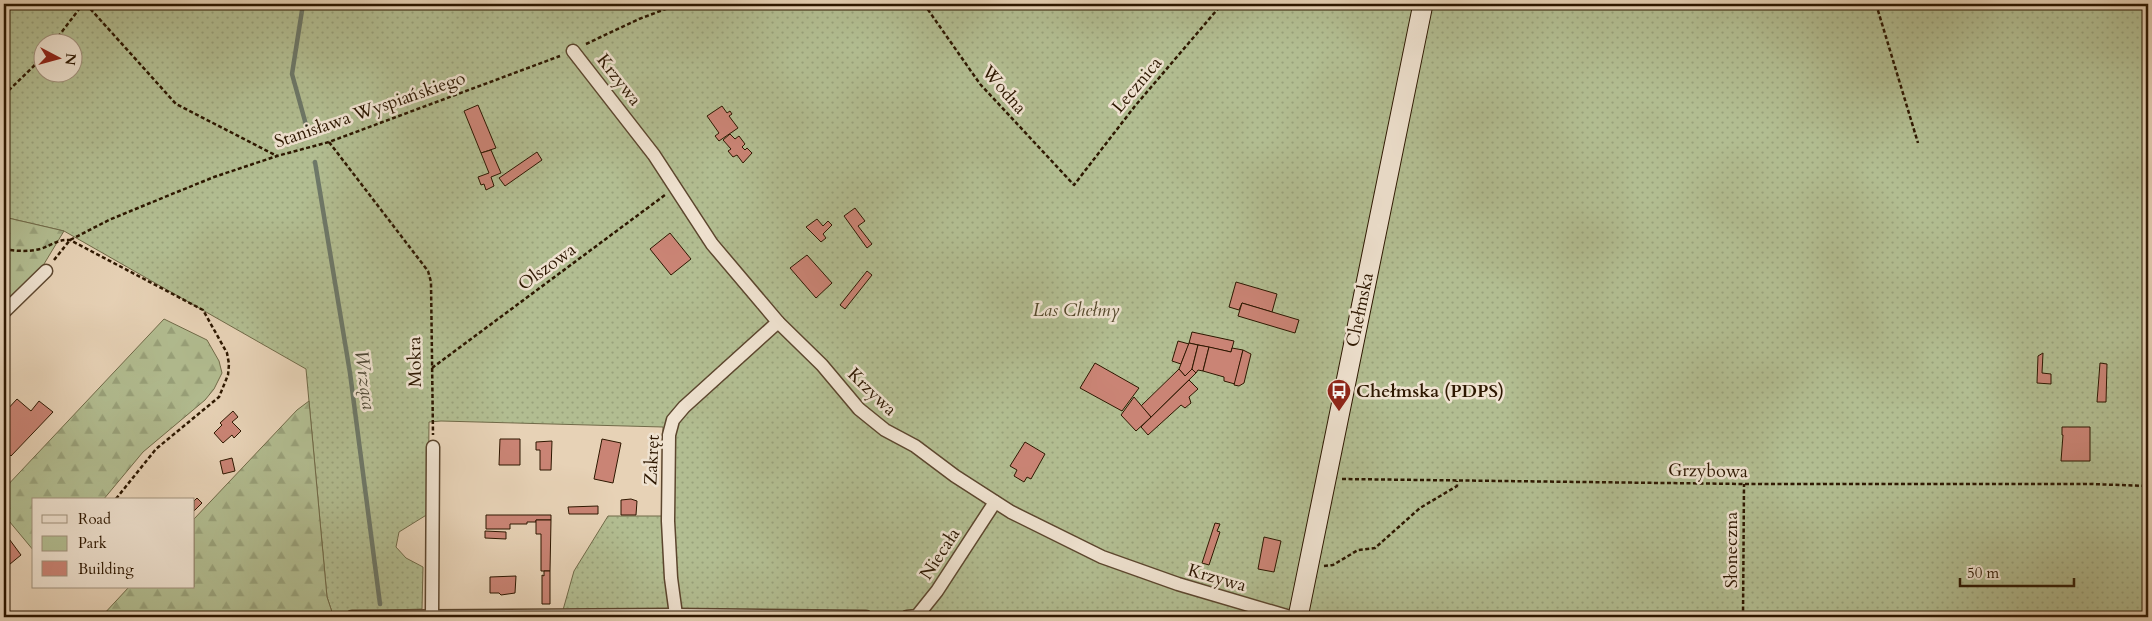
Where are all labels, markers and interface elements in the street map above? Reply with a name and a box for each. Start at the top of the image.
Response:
north arrow [32,32,82,82]
street label: Krzywa [591,49,647,111]
street label: Lecznica [1106,51,1168,119]
text: N [60,52,81,66]
street label: Wodna [975,59,1032,120]
street label: Stanisława Wyspiańskiego [271,65,469,154]
street label: Olszowa [513,237,581,297]
street label: Chełmska [1340,270,1380,350]
park label: Las Chełmy [1033,298,1120,323]
street label: Mokra [402,336,428,388]
water label: Wrząca [348,348,382,412]
street label: Krzywa [842,362,902,422]
bus stop icon: Chełmska (PDPS) [1326,378,1352,412]
place label: Chełmska (PDPS) [1356,379,1504,404]
street label: Zakręt [638,434,666,486]
street label: Grzybowa [1668,458,1748,484]
legend [32,498,195,588]
text: Road [78,509,111,529]
street label: Słoneczna [1719,512,1744,588]
street label: Niecała [914,523,966,585]
text: Park [78,533,107,553]
scale bar [1960,556,2073,588]
street label: Krzywa [1185,558,1249,598]
text: Building [78,559,134,579]
text: 50 m [1967,563,1999,583]

